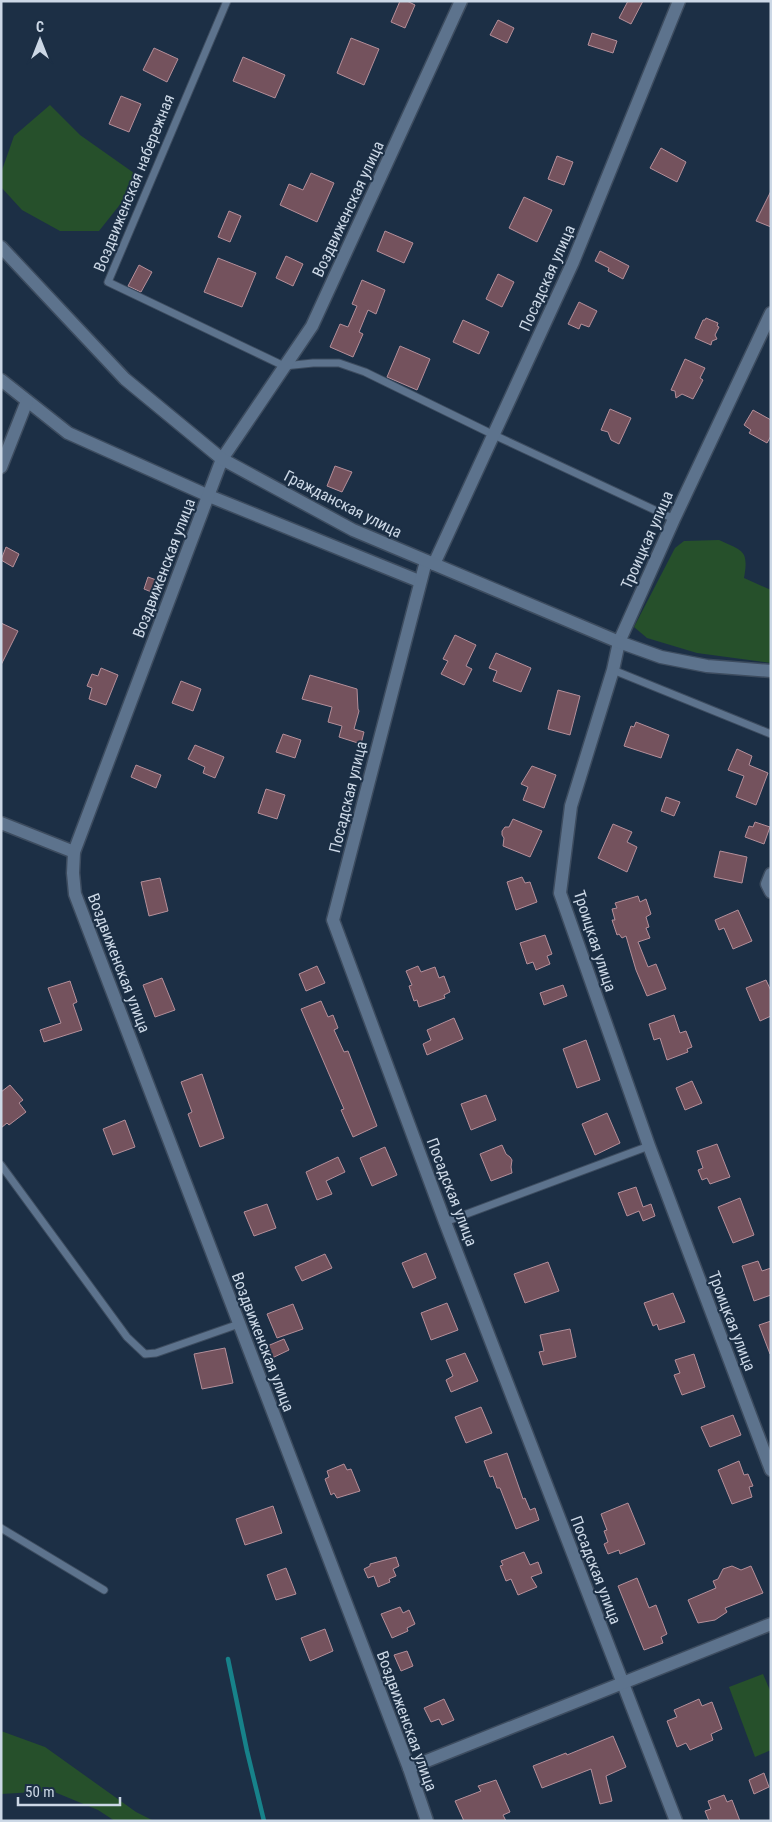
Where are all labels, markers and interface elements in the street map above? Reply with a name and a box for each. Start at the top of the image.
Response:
north arrow [15,15,65,65]
text: С [36,19,44,35]
street label: Воздвиженская набережная [90,92,178,274]
street label: Воздвиженская улица [308,138,388,280]
street label: Посадская улица [515,222,579,334]
street label: Гражданская улица [281,466,405,542]
street label: Троицкая улица [617,488,677,592]
street label: Воздвиженская улица [129,496,199,640]
street label: Посадская улица [325,739,371,855]
street label: Троицкая улица [570,888,620,994]
street label: Воздвиженская улица [84,891,154,1035]
street label: Посадская улица [423,1135,481,1249]
street label: Троицкая улица [704,1268,760,1374]
street label: Воздвиженская улица [228,1270,298,1414]
street label: Посадская улица [567,1513,625,1627]
street label: Воздвиженская улица [373,1648,441,1794]
scale bar [18,1774,120,1806]
text: 50 m [25,1783,55,1801]

